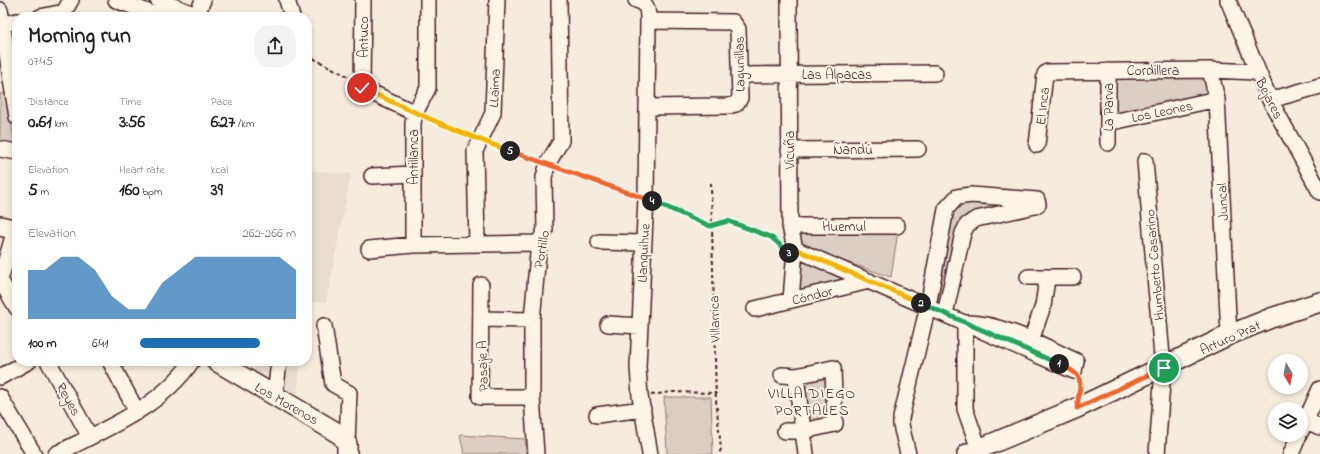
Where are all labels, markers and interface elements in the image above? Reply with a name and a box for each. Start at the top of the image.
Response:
street label: Antuco [354,16,375,58]
text: Morning run [28,21,131,53]
button: share [254,25,296,67]
street label: Lagunillas [730,36,752,92]
text: 07:45 [28,52,53,71]
street label: Cordillera [1127,61,1179,82]
street label: Las Alpacas [802,65,872,86]
street label: LLaima [484,68,507,108]
pin [345,71,379,105]
street label: Bejares [1249,74,1288,123]
icon: check [351,77,373,99]
street label: La Parva [1099,83,1120,131]
street label: El Inca [1031,86,1056,126]
text: Distance [28,94,69,110]
text: Time [119,94,141,110]
text: Pace [211,94,232,110]
street label: Los Leones [1130,96,1195,129]
text: 0.61 [28,110,52,135]
text: 3:56 [119,110,145,135]
text: 6:27 [211,110,235,135]
text: km [52,116,68,132]
text: /km [235,116,255,132]
street label: Antillanca [404,129,425,185]
street label: Vicuña [780,131,801,170]
street label: Ñandú [833,140,873,161]
pin: 5 [500,141,520,161]
text: 5 [507,143,513,159]
text: Elevation [28,162,68,178]
text: Heart rate [119,162,164,178]
text: kcal [211,162,228,178]
text: 5 [28,178,38,203]
text: 160 [119,178,140,203]
text: 39 [211,178,223,203]
street label: Juncal [1212,182,1235,221]
text: m [38,184,49,200]
text: bpm [140,184,163,200]
pin: 4 [642,191,662,211]
text: 4 [650,193,654,209]
street label: Humberto Casarino [1140,208,1171,321]
street label: Huemul [822,217,866,238]
street label: Llanquihue [632,222,657,283]
text: Elevation [28,224,76,243]
text: 262–266 m [242,224,296,243]
street label: Portillo [529,229,556,270]
pin: 3 [779,243,799,263]
text: 3 [787,245,791,261]
street label: Cóndor [790,281,836,312]
pin: 2 [911,293,931,313]
street label: Villarrica [704,295,727,344]
text: 2 [918,295,924,311]
street label: Arturo Prat [1197,316,1265,361]
text: 100 m [28,334,57,353]
text: 6:41 [92,334,108,353]
street label: Pasaje A [472,340,495,392]
pin [1147,351,1181,385]
pin: 1 [1049,354,1069,374]
north arrow [1268,354,1308,394]
map controls [1268,354,1308,442]
text: 1 [1057,356,1061,372]
icon: arrive [1153,357,1175,379]
street label: Los Morenos [250,378,322,431]
street label: Reyes [49,379,85,421]
district label: VILLA DIEGO PORTALES [767,383,856,422]
button: layers [1268,402,1308,442]

